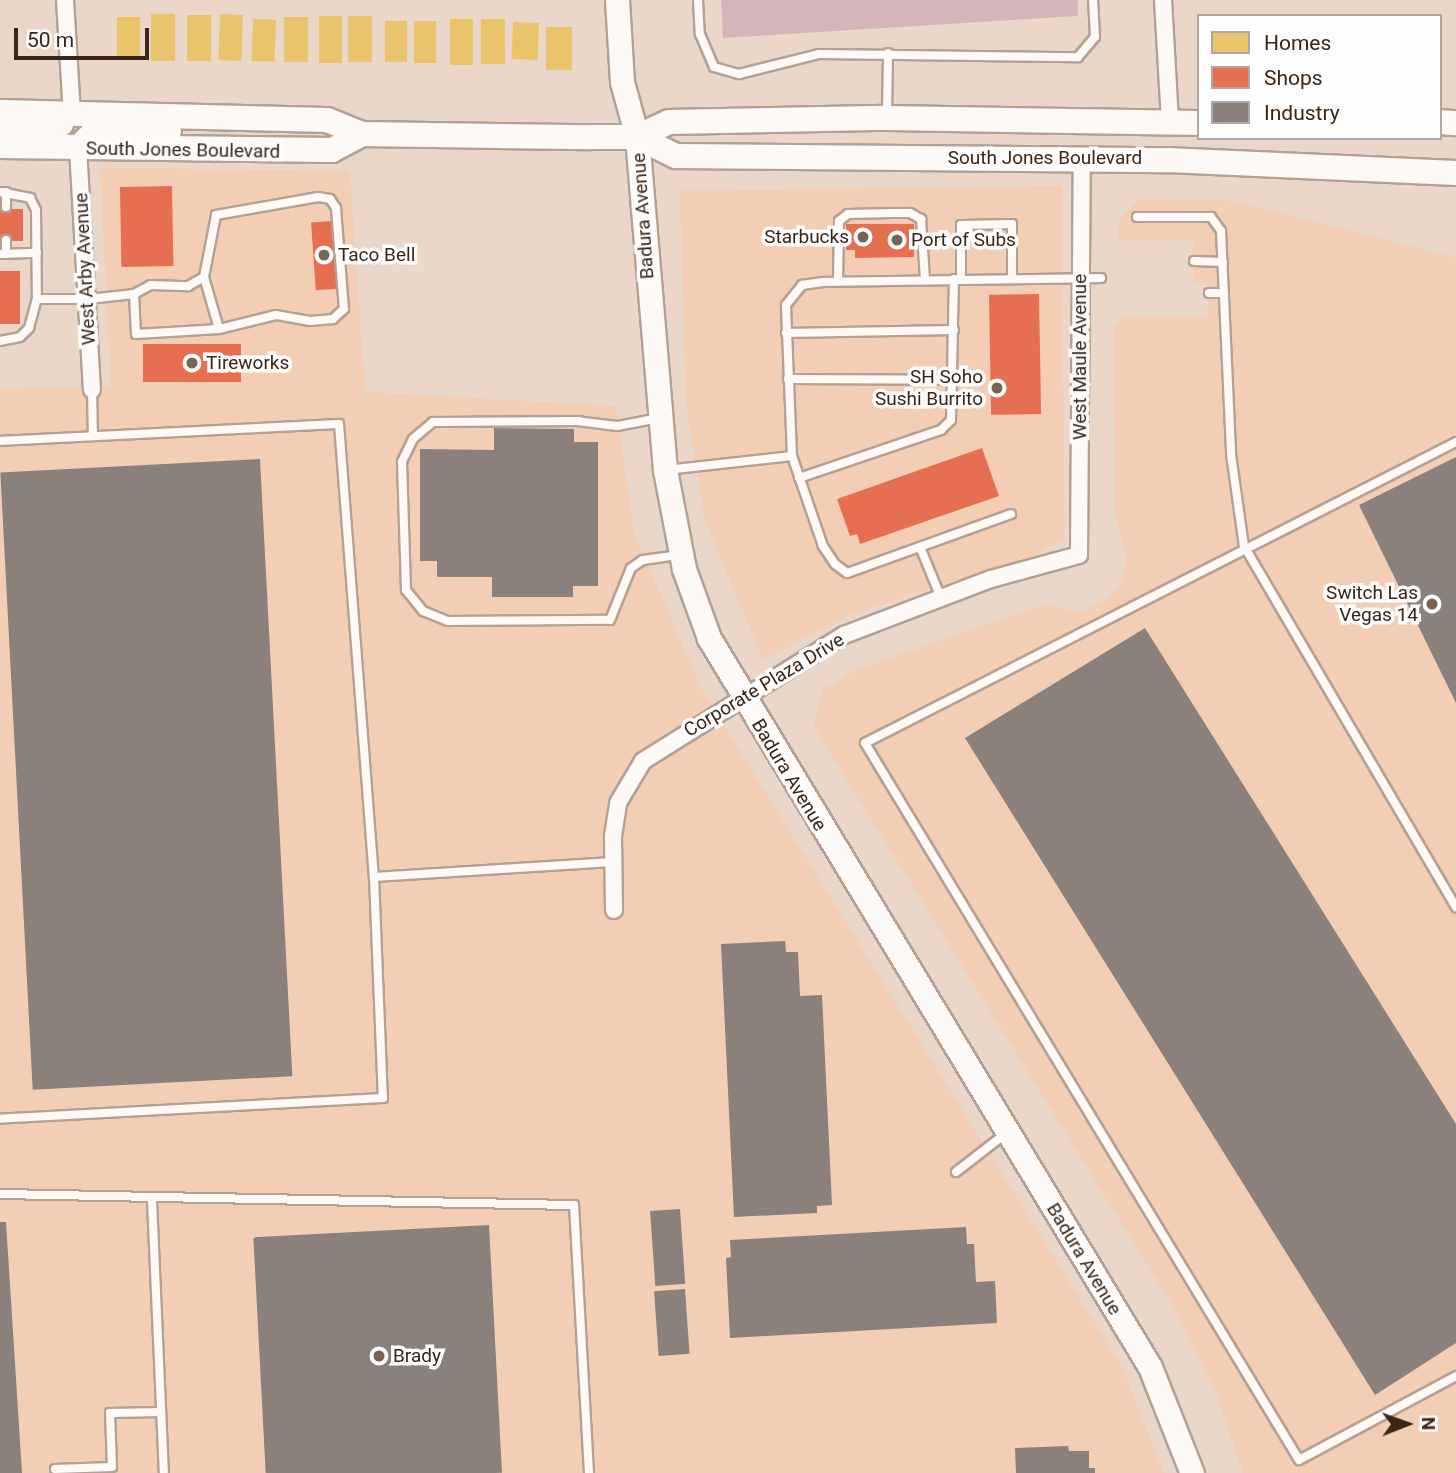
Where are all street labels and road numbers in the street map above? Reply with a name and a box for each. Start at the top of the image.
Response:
street label: South Jones Boulevard [86,137,280,163]
street label: South Jones Boulevard [948,147,1142,169]
street label: Badura Avenue [627,152,659,280]
street label: West Arby Avenue [70,192,100,346]
street label: West Maule Avenue [1069,274,1091,440]
street label: Corporate Plaza Drive [680,628,848,742]
street label: Badura Avenue [747,715,831,835]
street label: Badura Avenue [1042,1199,1126,1319]

